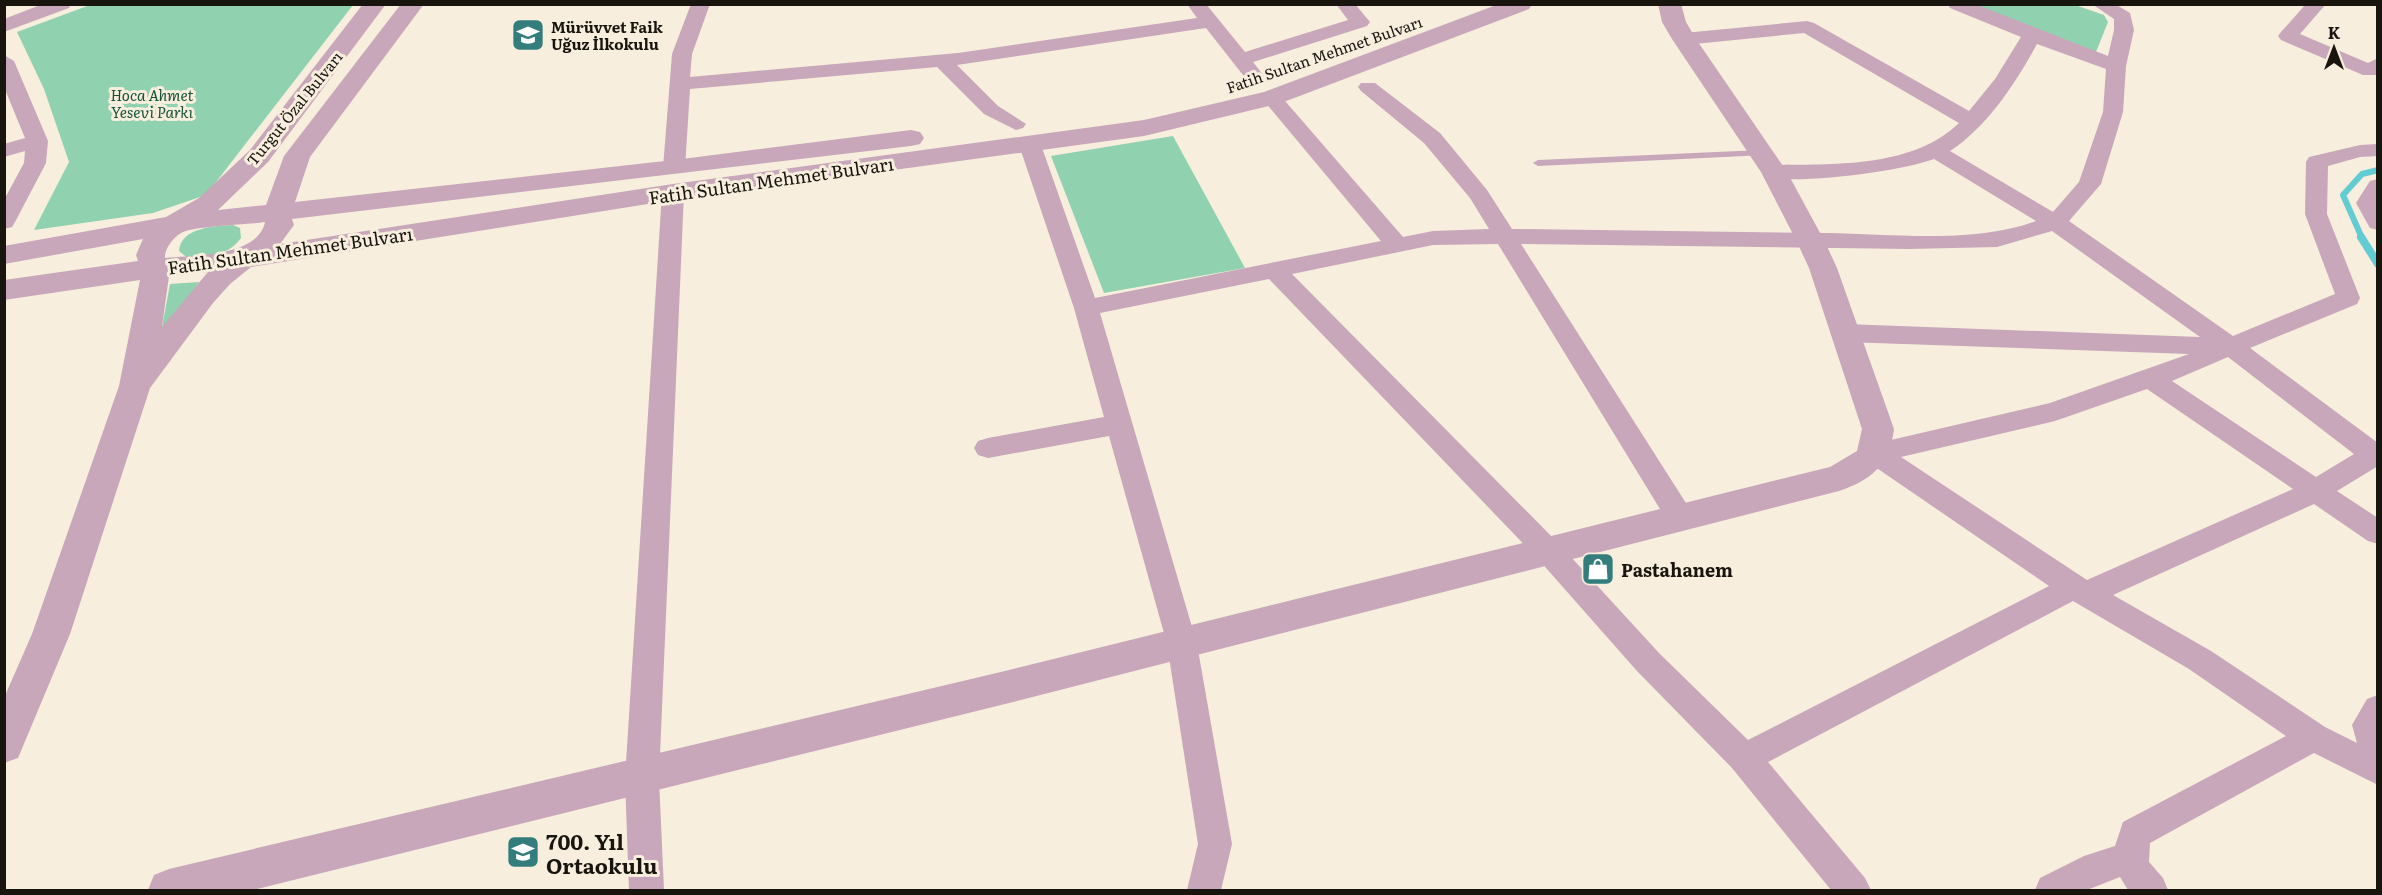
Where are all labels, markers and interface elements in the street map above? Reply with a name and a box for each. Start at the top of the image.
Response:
street label: Fatih Sultan Mehmet Bulvarı [1223,10,1425,98]
place label: Mürüvvet Faik Uğuz İlkokulu [551,15,664,55]
school or university icon: Mürüvvet Faik Uğuz İlkokulu [510,17,546,53]
north arrow [2304,18,2364,78]
text: K [2328,20,2341,44]
street label: Turgut Özal Bulvarı [241,46,347,170]
park label: Hoca Ahmet Yesevi Parkı [111,83,193,123]
street label: Fatih Sultan Mehmet Bulvarı [647,149,895,211]
street label: Fatih Sultan Mehmet Bulvarı [166,219,414,281]
shop icon: Pastahanem [1580,551,1616,587]
place label: Pastahanem [1621,556,1733,583]
place label: 700. Yıl Ortaokulu [546,825,657,880]
school or university icon: 700. Yıl Ortaokulu [505,834,541,870]

